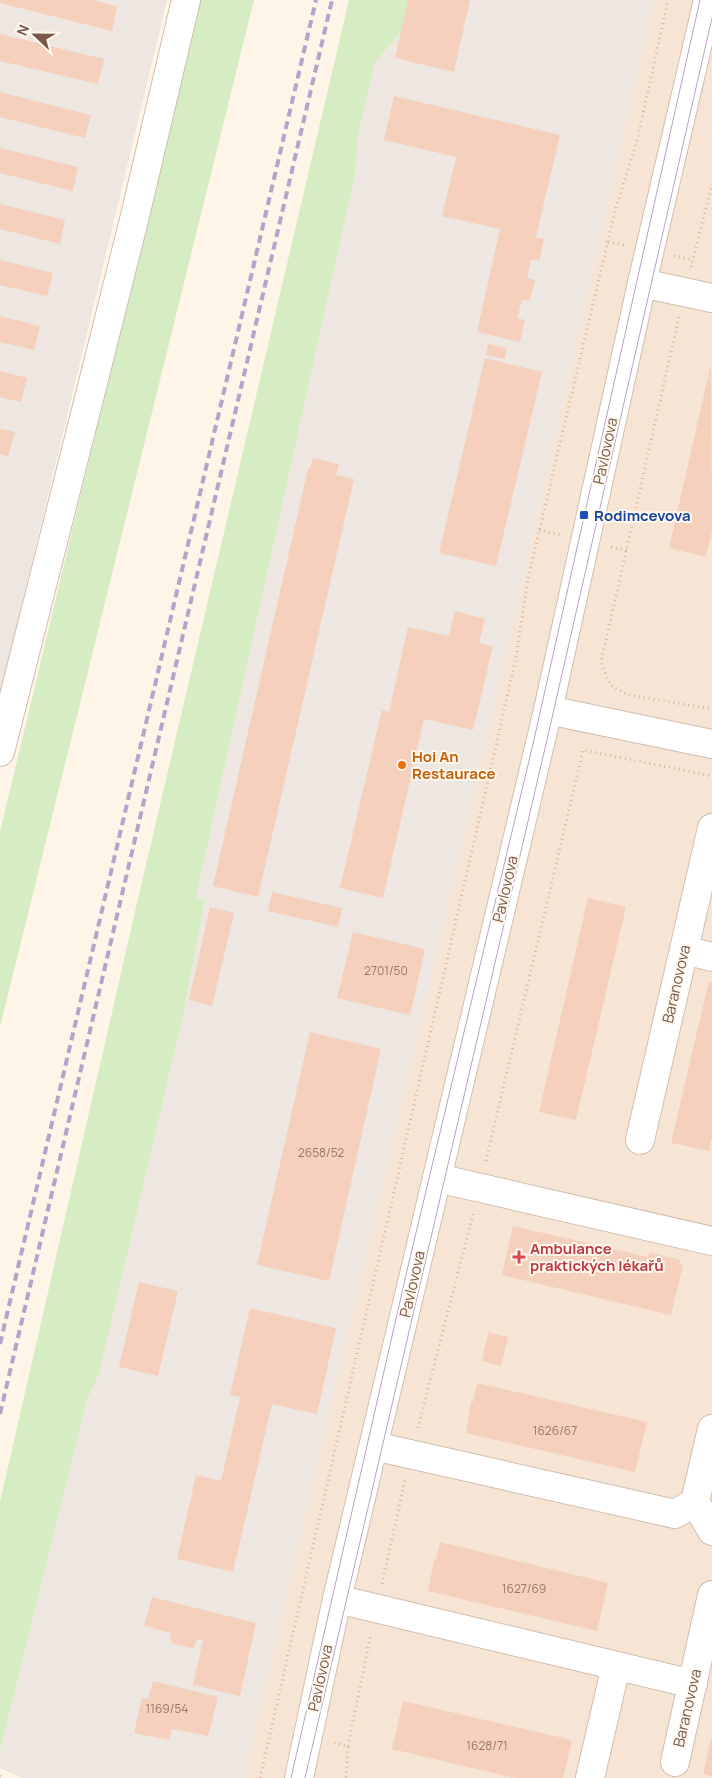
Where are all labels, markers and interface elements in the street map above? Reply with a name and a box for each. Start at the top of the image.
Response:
north arrow [10,10,60,60]
text: N [12,22,33,38]
street label: Pavlovova [588,416,622,486]
place label: Rodimcevova [594,505,691,526]
marker: Rodimcevova [578,509,590,521]
place label: Hoi An Restaurace [412,746,495,784]
marker: Hoi An Restaurace [396,759,408,771]
street label: Pavlovova [487,854,523,924]
street label: Baranovova [657,943,695,1025]
house number: 2701/50 [364,962,408,979]
house number: 2658/52 [298,1144,344,1161]
place label: Ambulance praktických lékařů [530,1238,664,1276]
street label: Pavlovova [394,1249,430,1319]
marker: Ambulance praktických lékařů [512,1250,526,1264]
house number: 1626/67 [533,1422,577,1439]
house number: 1627/69 [502,1580,546,1597]
street label: Pavlovova [303,1643,337,1713]
street label: Baranovova [668,1667,706,1749]
house number: 1169/54 [146,1700,188,1717]
house number: 1628/71 [466,1737,508,1754]

